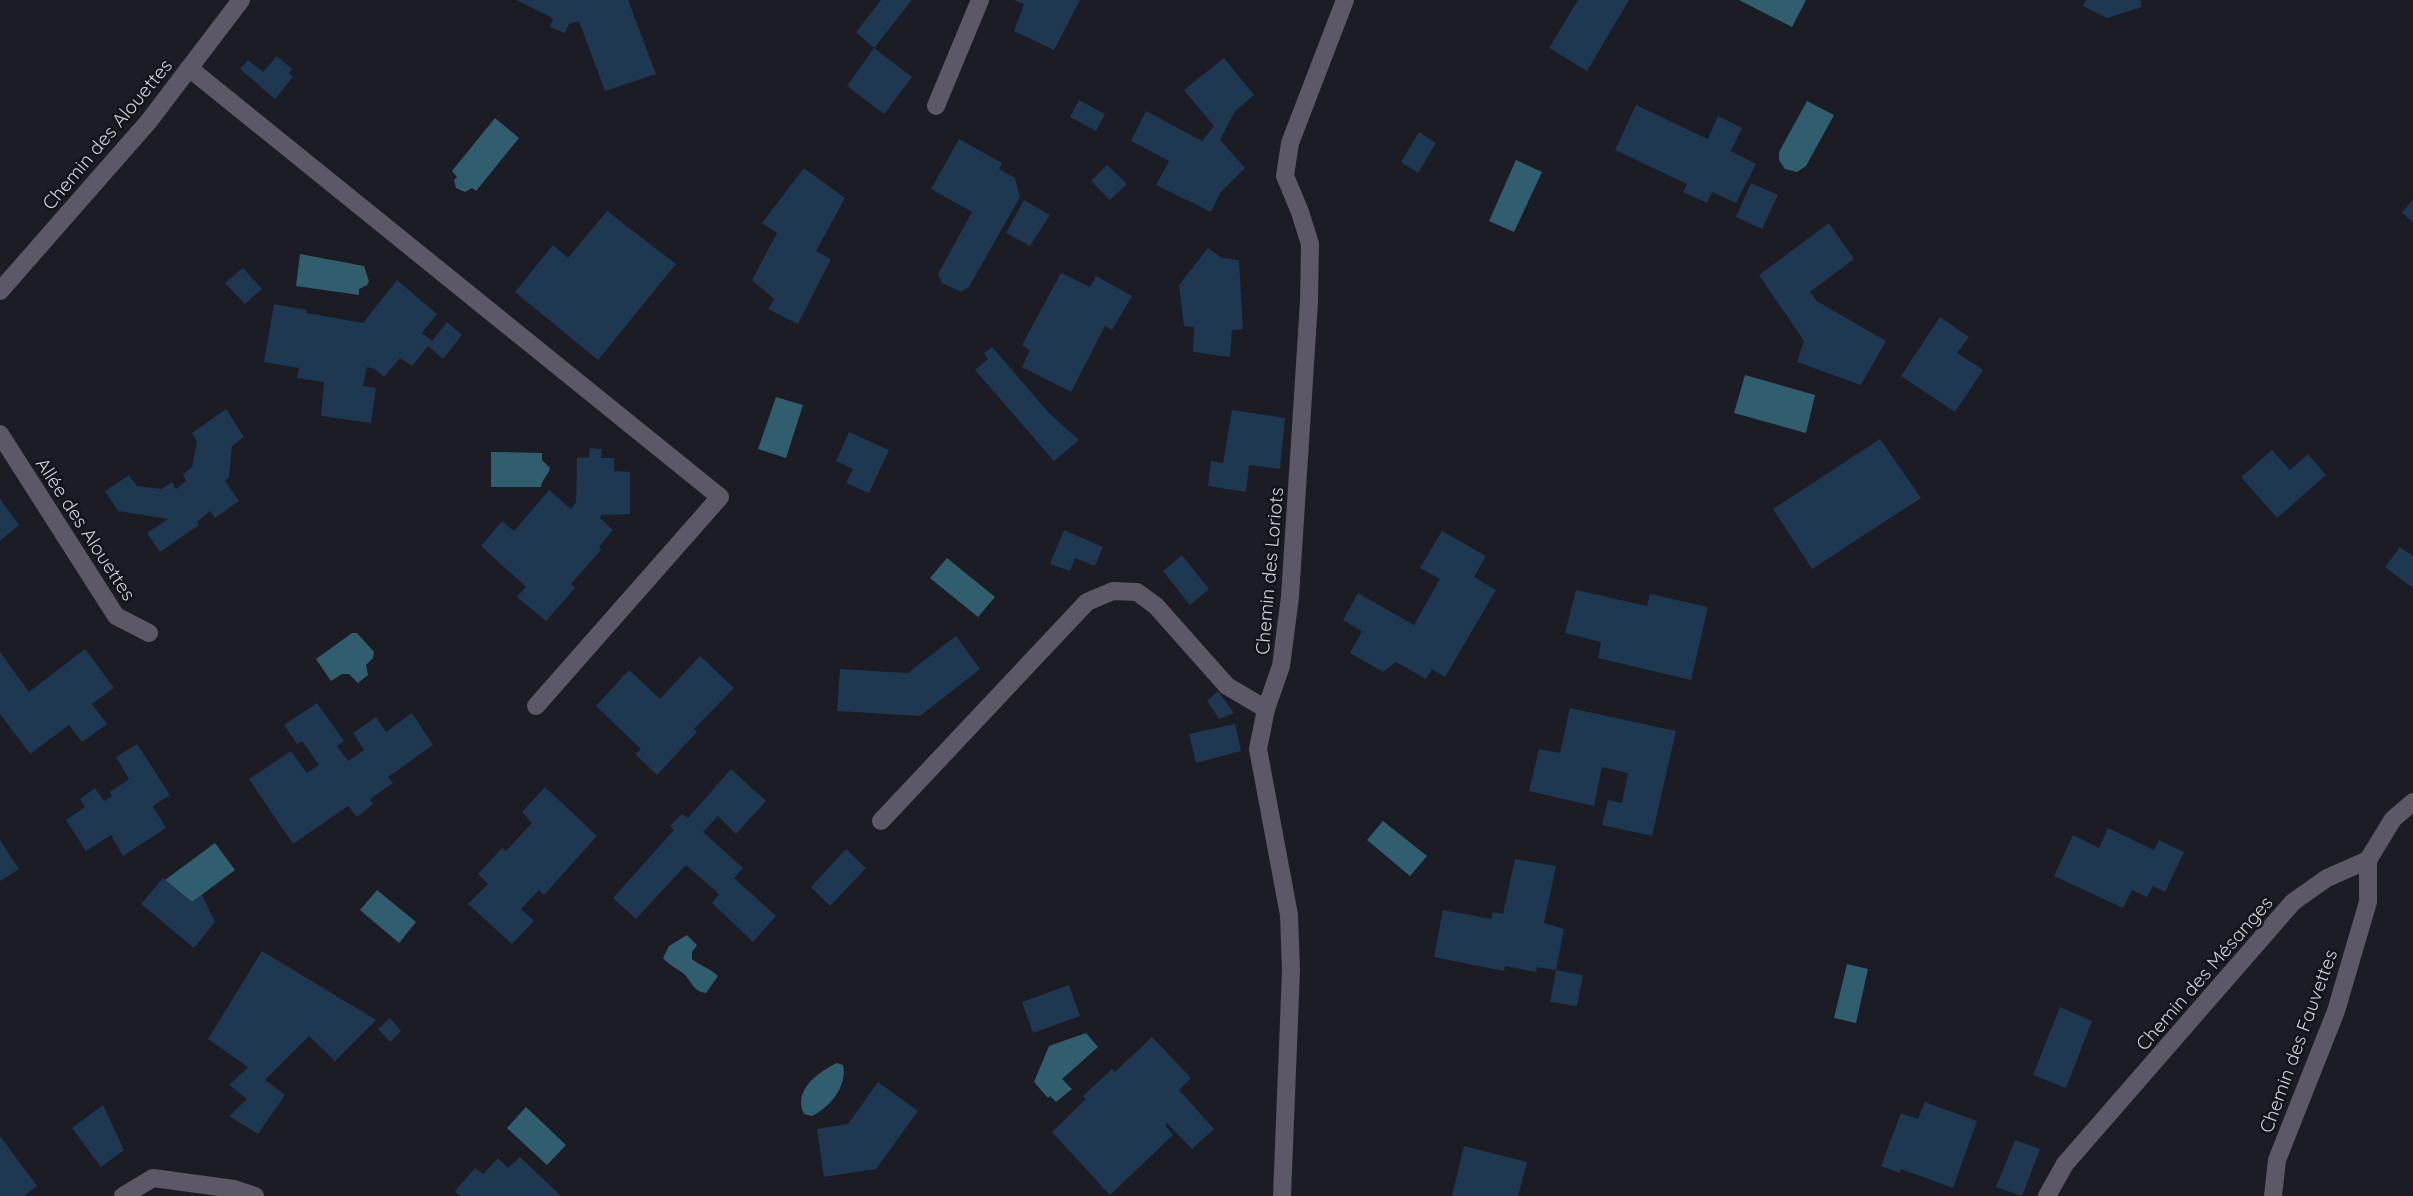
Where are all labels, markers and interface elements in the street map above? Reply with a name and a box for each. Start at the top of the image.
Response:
street label: Chemin des Alouettes [37,54,177,214]
street label: Allée des Alouettes [31,453,141,605]
street label: Chemin des Loriots [1250,486,1288,656]
street label: Chemin des Mésanges [2130,891,2278,1055]
street label: Chemin des Fauvettes [2254,946,2342,1136]

